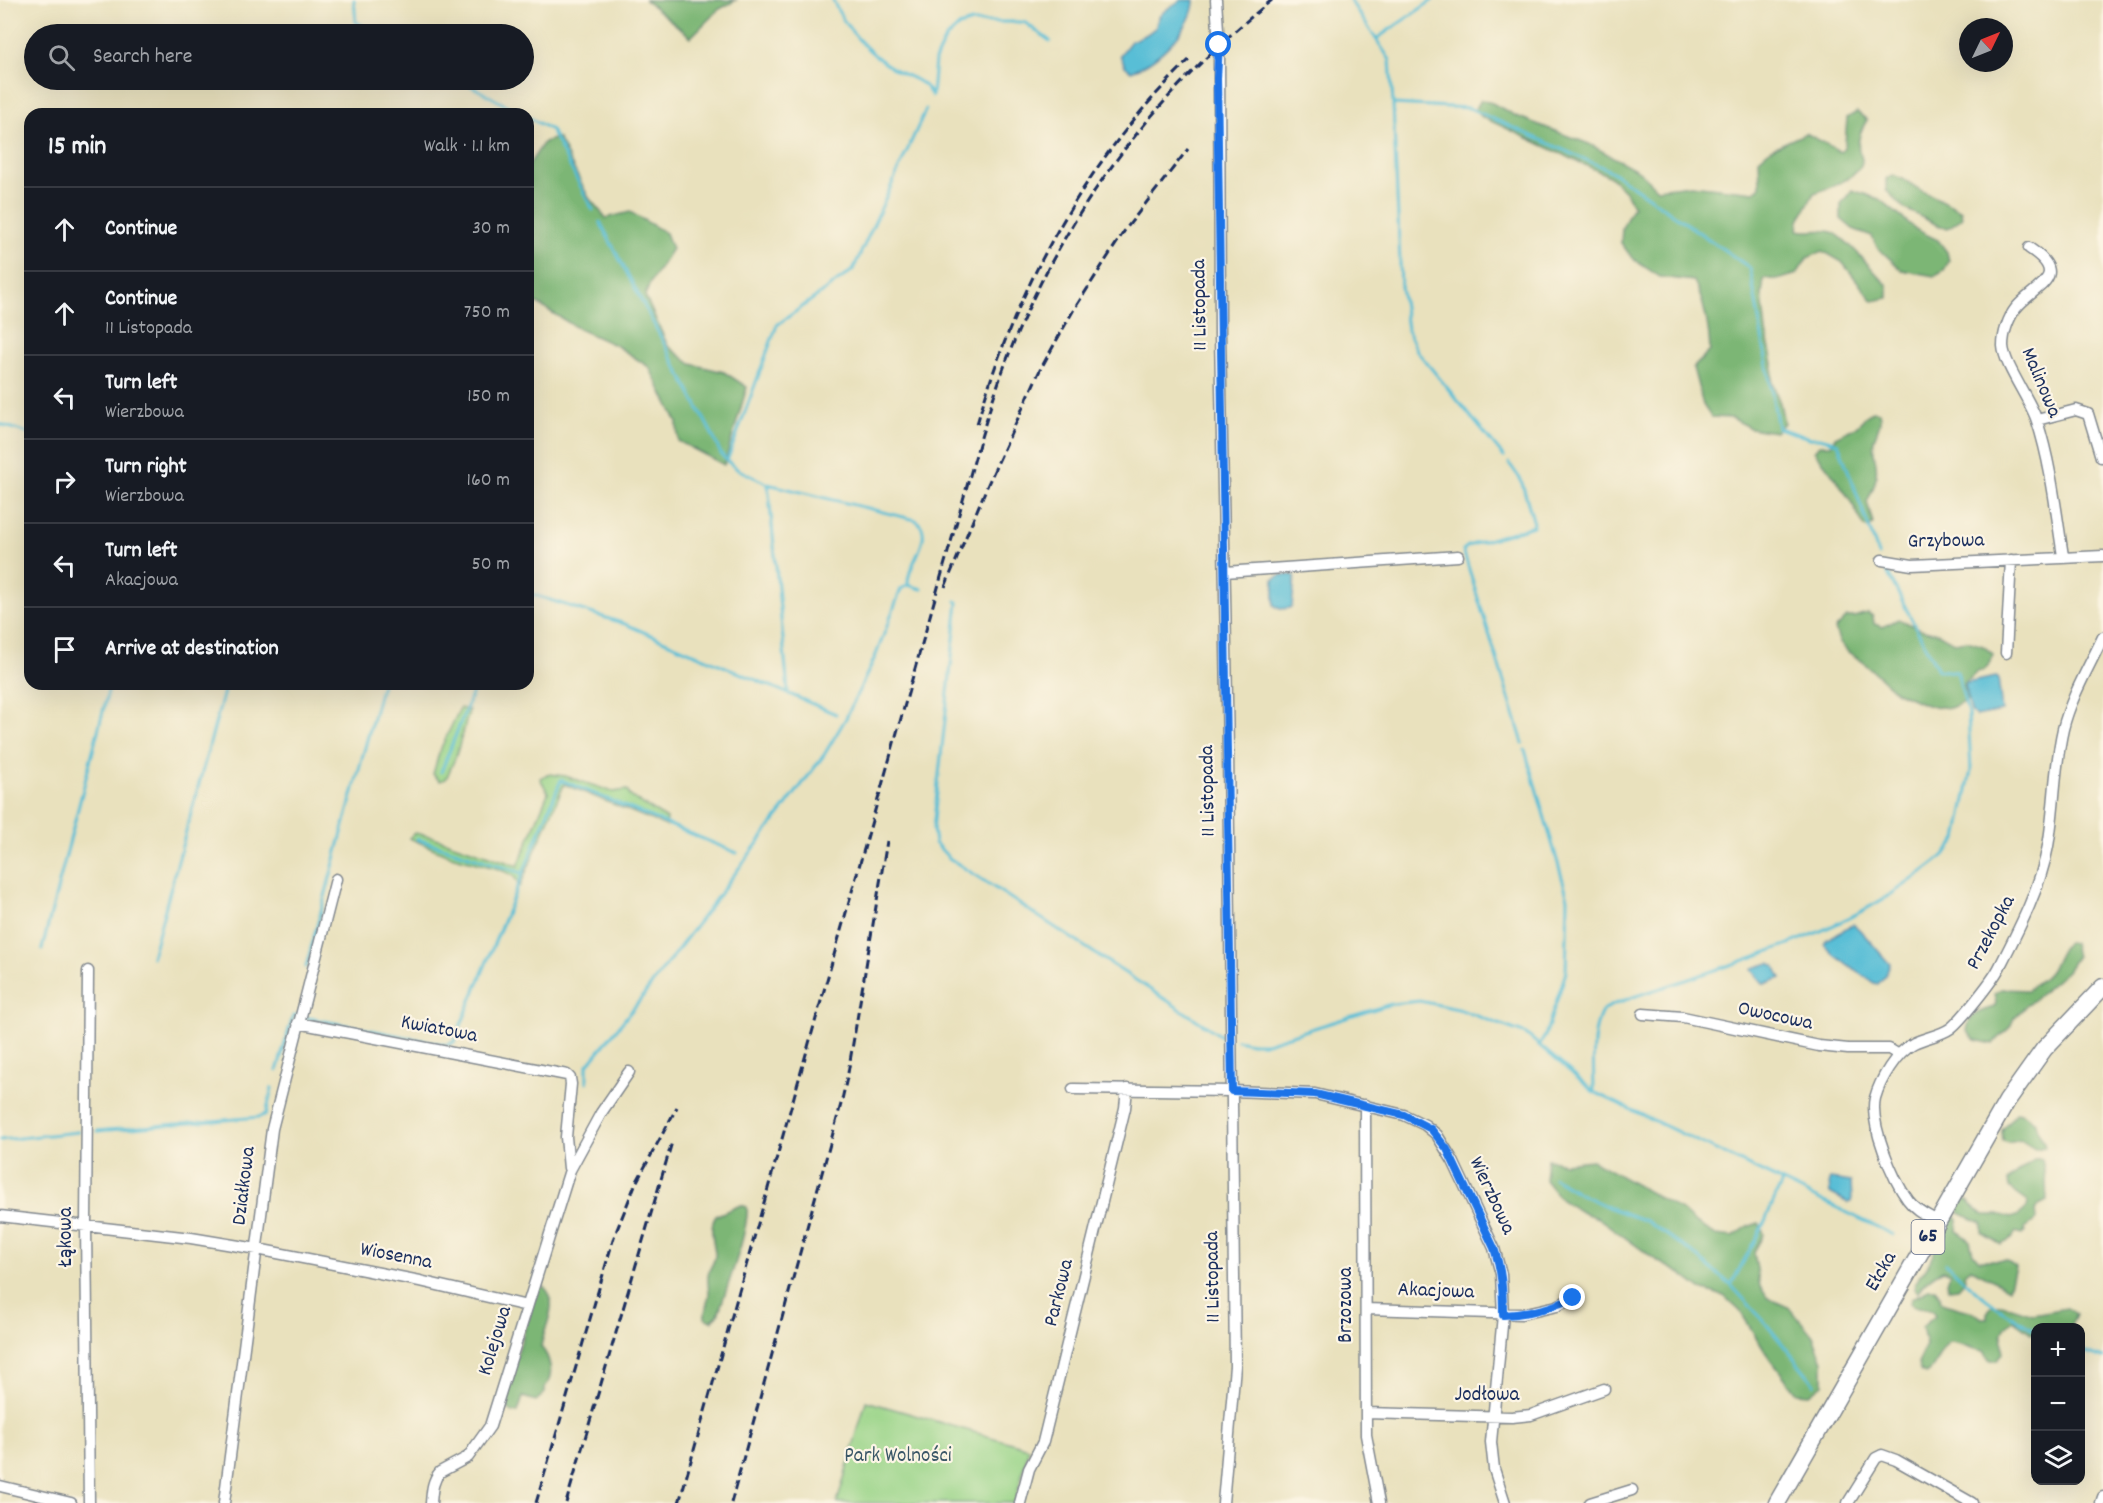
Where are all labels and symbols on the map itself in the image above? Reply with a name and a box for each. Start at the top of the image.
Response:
north arrow [1959,18,2013,72]
route start [1205,31,1231,57]
street label: 11 Listopada [1185,258,1217,351]
street label: Malinowa [2012,343,2069,424]
street label: Grzybowa [1907,526,1986,558]
street label: 11 Listopada [1193,744,1225,837]
street label: Przekopka [1960,889,2025,976]
street label: Owocowa [1735,994,1816,1040]
street label: Kwiatowa [398,1008,481,1052]
street label: Działkowa [225,1144,265,1227]
street label: Wierzbowa [1460,1152,1523,1241]
street label: Łąkowa [52,1206,82,1268]
road number: 65 [1912,1220,1944,1254]
street label: 11 Listopada [1198,1230,1230,1323]
street label: Wiosenna [358,1235,436,1279]
street label: Ełcka [1859,1245,1906,1298]
street label: Parkowa [1037,1255,1083,1330]
street label: Brzozowa [1332,1266,1362,1343]
street label: Akacjowa [1397,1276,1476,1308]
route end [1559,1284,1585,1310]
street label: Kolejowa [471,1301,521,1380]
street label: Jodłowa [1455,1381,1521,1411]
park label: Park Wolności [844,1442,952,1472]

